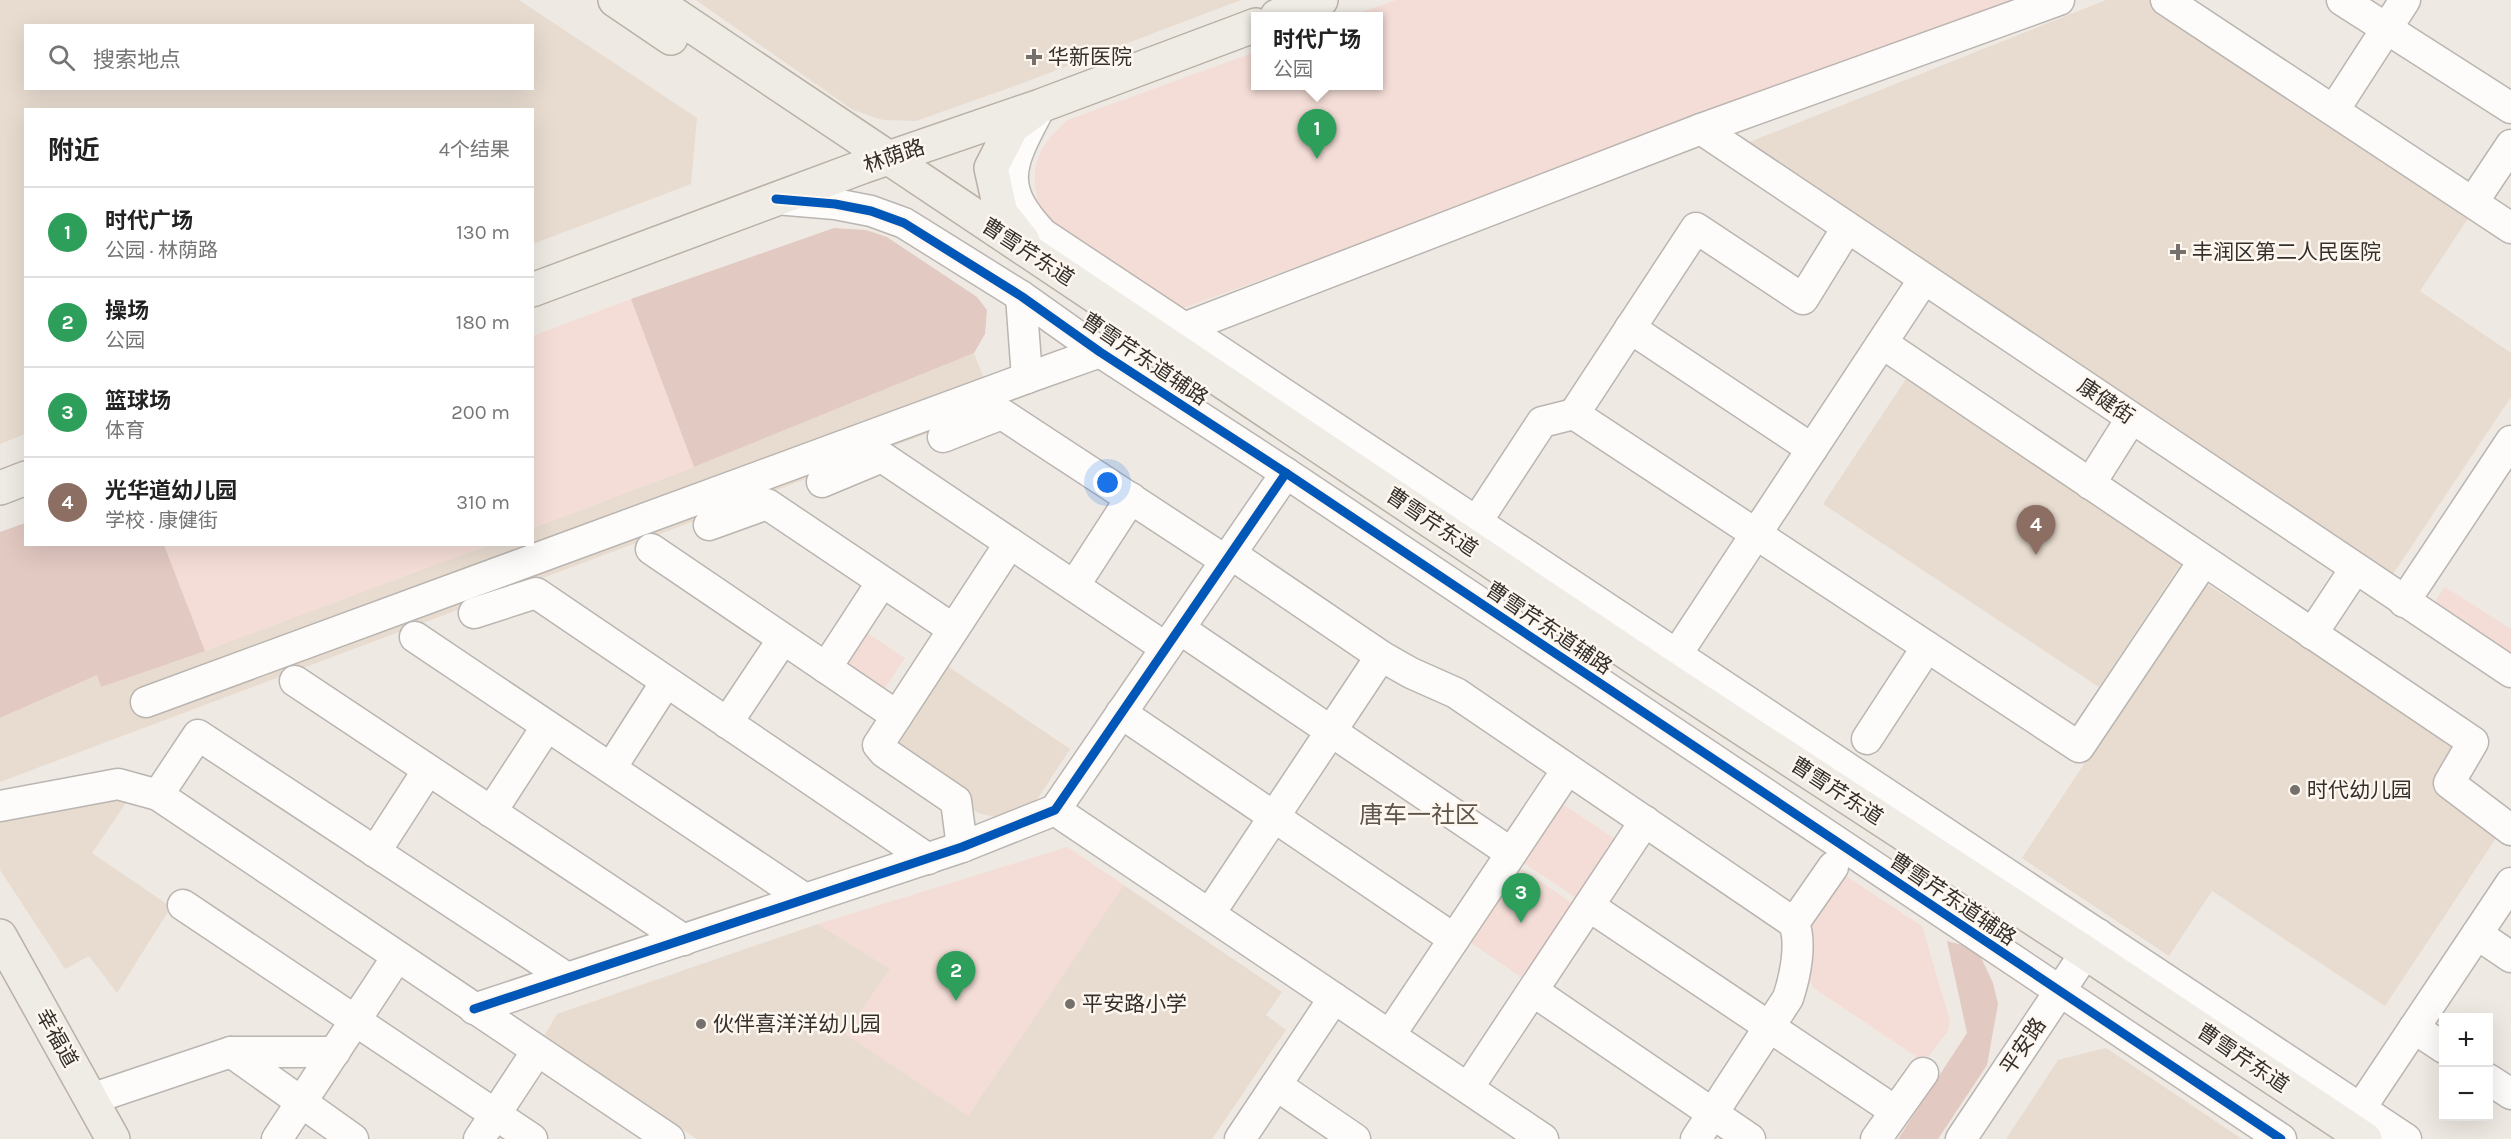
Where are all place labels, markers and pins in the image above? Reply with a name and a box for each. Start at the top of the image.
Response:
place label: 华新医院 [1048,45,1132,69]
marker: 华新医院 [1025,48,1043,66]
pin: 1 [1298,110,1336,159]
place label: 丰润区第二人民医院 [2192,240,2381,264]
marker: 丰润区第二人民医院 [2169,243,2187,261]
pin: 4 [2016,506,2056,555]
place label: 时代幼儿园 [2307,778,2412,802]
marker: 时代幼儿园 [2288,783,2302,797]
pin: 3 [1502,874,1540,923]
pin: 2 [936,952,976,1001]
place label: 平安路小学 [1082,992,1187,1016]
marker: 平安路小学 [1063,997,1077,1011]
place label: 伙伴喜洋洋幼儿园 [713,1012,881,1036]
marker: 伙伴喜洋洋幼儿园 [694,1017,708,1031]

